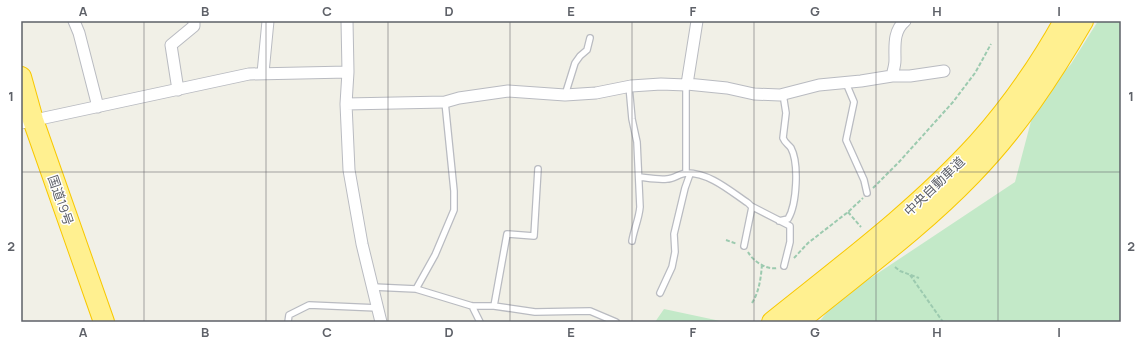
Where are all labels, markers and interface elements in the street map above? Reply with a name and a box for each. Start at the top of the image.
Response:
text: A [79,2,88,20]
text: B [201,2,209,20]
text: C [322,2,332,20]
text: D [444,2,454,20]
text: E [567,2,575,20]
text: F [690,2,697,20]
text: G [810,2,820,20]
text: H [932,2,942,20]
text: I [1057,2,1061,20]
text: 1 [8,87,14,105]
text: 1 [1128,87,1134,105]
street label: 中央自動車道 [900,152,968,220]
street label: 国道19号 [44,172,78,228]
text: 2 [7,237,15,255]
text: 2 [1127,237,1135,255]
text: A [79,323,88,341]
text: B [201,323,209,341]
text: C [322,323,332,341]
text: D [444,323,454,341]
text: E [567,323,575,341]
text: F [690,323,697,341]
text: G [810,323,820,341]
text: H [932,323,942,341]
text: I [1057,323,1061,341]

